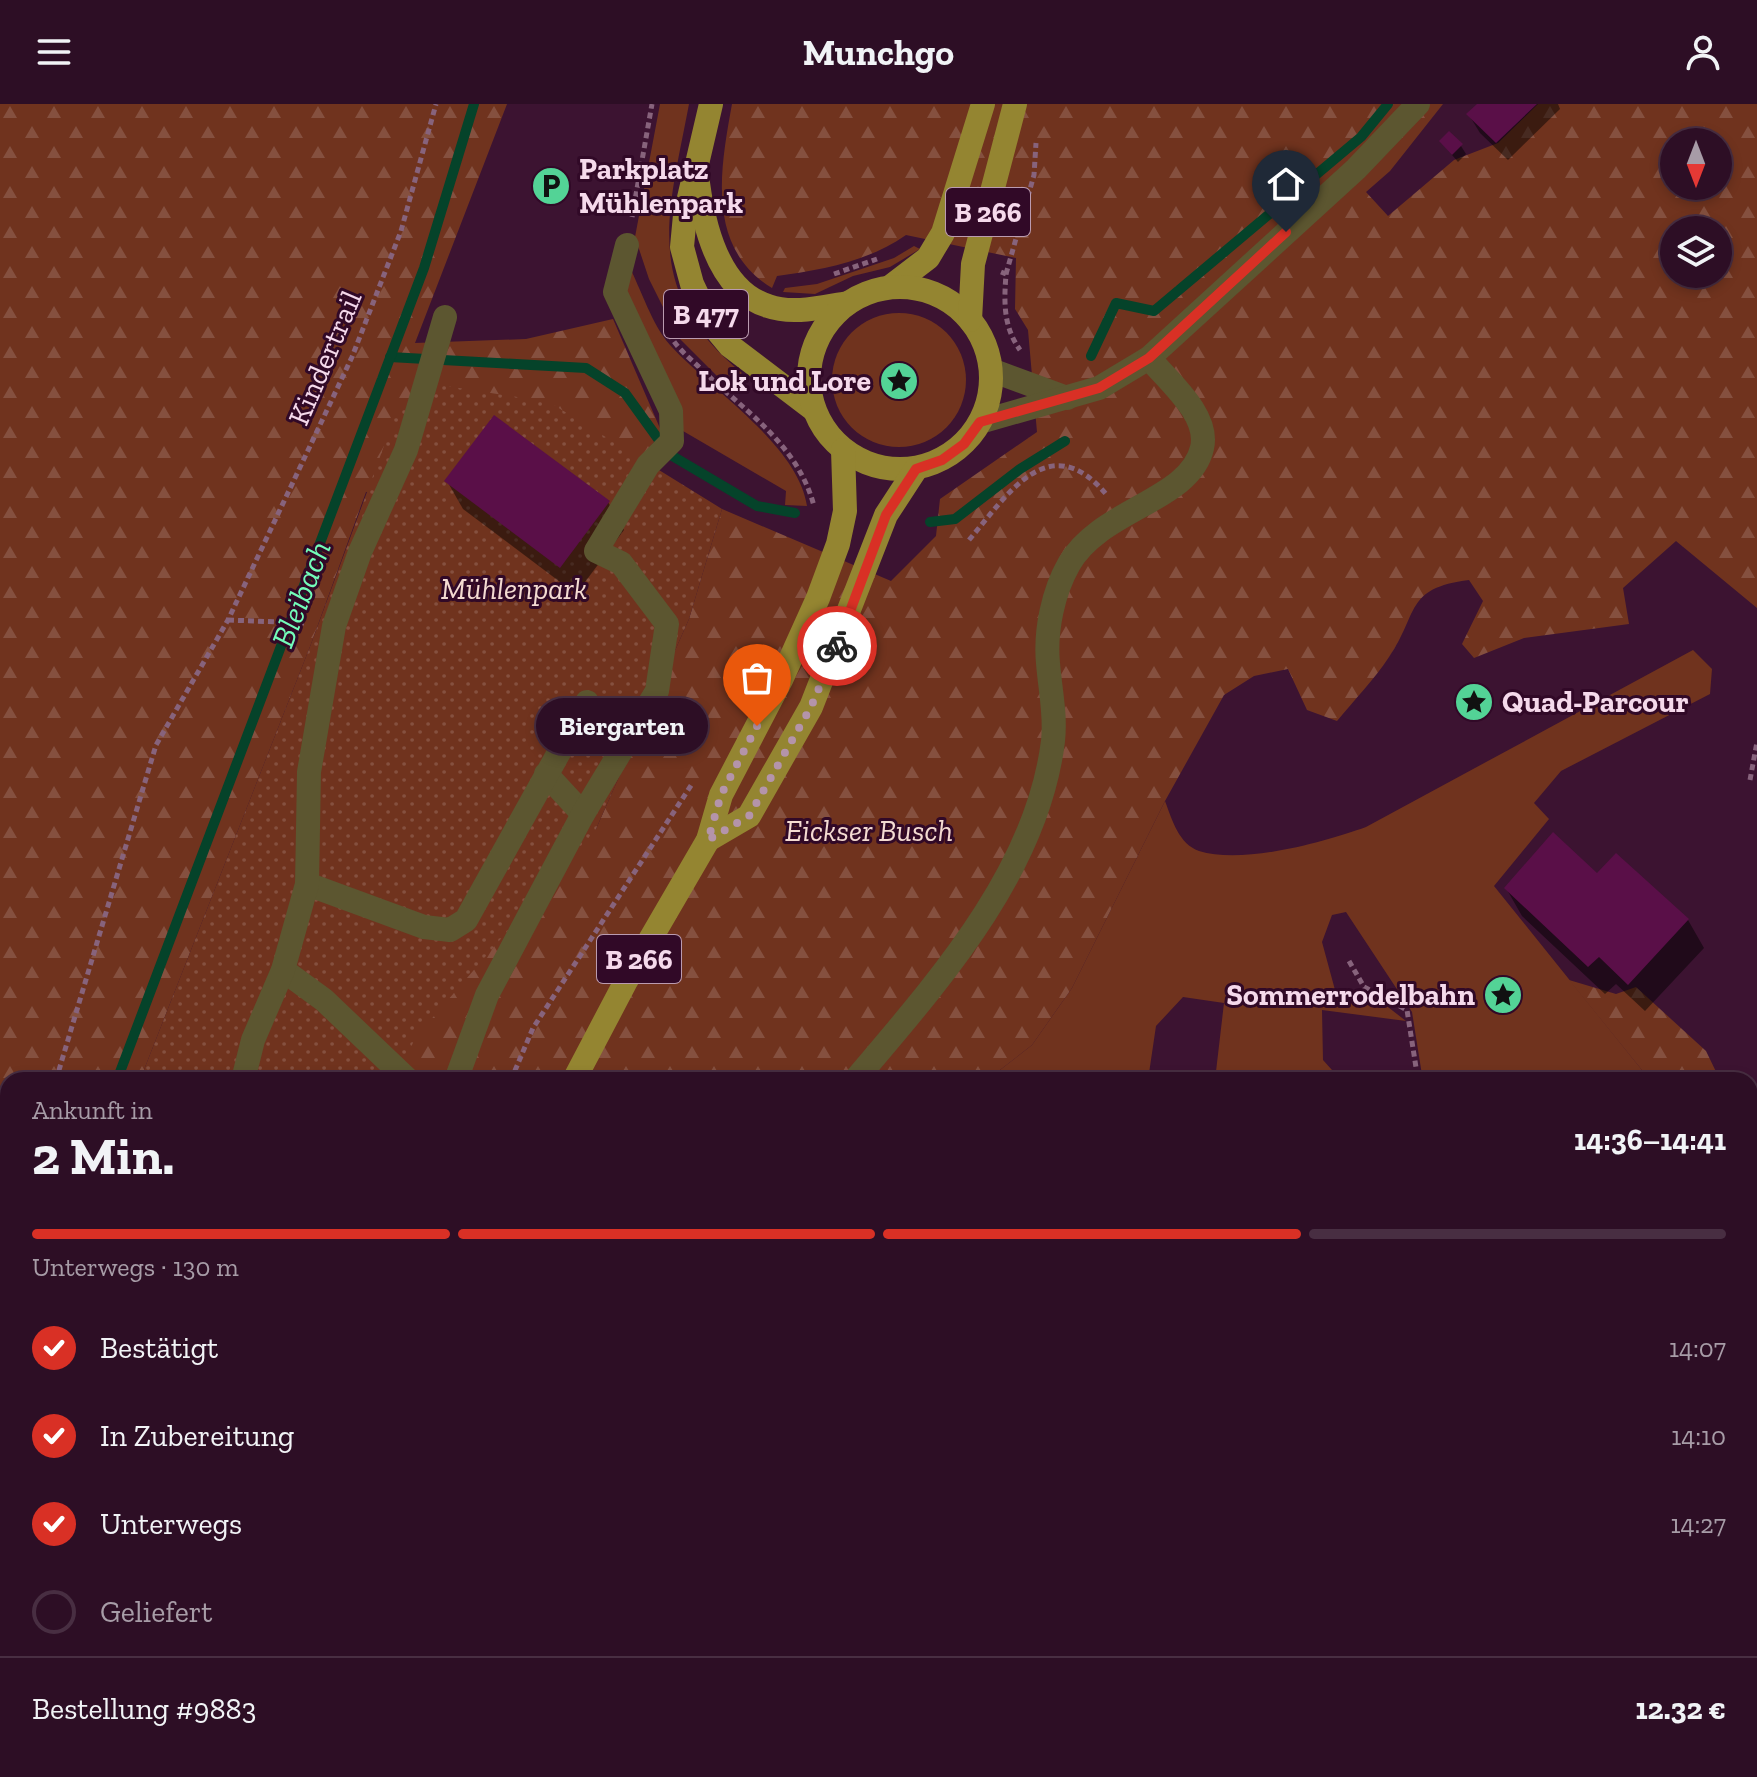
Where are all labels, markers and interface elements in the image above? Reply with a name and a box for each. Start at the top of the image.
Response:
icon: menu [32,30,76,74]
icon: person [1681,30,1725,74]
text: Munchgo [803,31,954,74]
north arrow [1660,128,1732,200]
map controls [1660,128,1732,288]
pin [1252,150,1320,232]
place label: Parkplatz Mühlenpark [579,151,744,221]
icon: home [1264,162,1308,206]
parking icon: Parkplatz Mühlenpark [530,165,572,207]
road number: B 266 [946,188,1030,236]
button: layers [1660,216,1732,288]
street label: Kindertrail [281,285,369,431]
road number: B 477 [664,290,748,338]
place icon: Lok und Lore [878,360,920,402]
place label: Lok und Lore [698,363,871,399]
water label: Bleibach [263,535,339,653]
park label: Mühlenpark [441,571,587,607]
courier [797,606,877,686]
icon: bike [815,624,859,668]
pin [723,644,791,726]
icon: bag [735,656,779,700]
place icon: Quad-Parcour [1453,681,1495,723]
place label: Quad-Parcour [1502,684,1689,720]
callout: Biergarten [537,698,709,754]
text: Biergarten [559,710,685,742]
park label: Eickser Busch [785,813,953,849]
road number: B 266 [597,935,681,983]
place icon: Sommerrodelbahn [1482,974,1524,1016]
place label: Sommerrodelbahn [1226,977,1475,1013]
text: Ankunft in [32,1094,153,1126]
text: 14:36–14:41 [1574,1122,1726,1158]
text: 2 Min. [32,1125,174,1187]
text: Unterwegs · 130 m [32,1251,239,1283]
icon: check [32,1326,76,1370]
text: Bestätigt [100,1330,218,1366]
text: 14:07 [1669,1332,1726,1364]
icon: check [32,1414,76,1458]
text: In Zubereitung [100,1418,294,1454]
text: 14:10 [1671,1420,1726,1452]
icon: check [32,1502,76,1546]
text: Unterwegs [100,1506,242,1542]
text: 14:27 [1671,1508,1726,1540]
text: Geliefert [100,1594,213,1630]
text: Bestellung #9883 [32,1691,256,1727]
text: 12.32 € [1635,1691,1726,1727]

